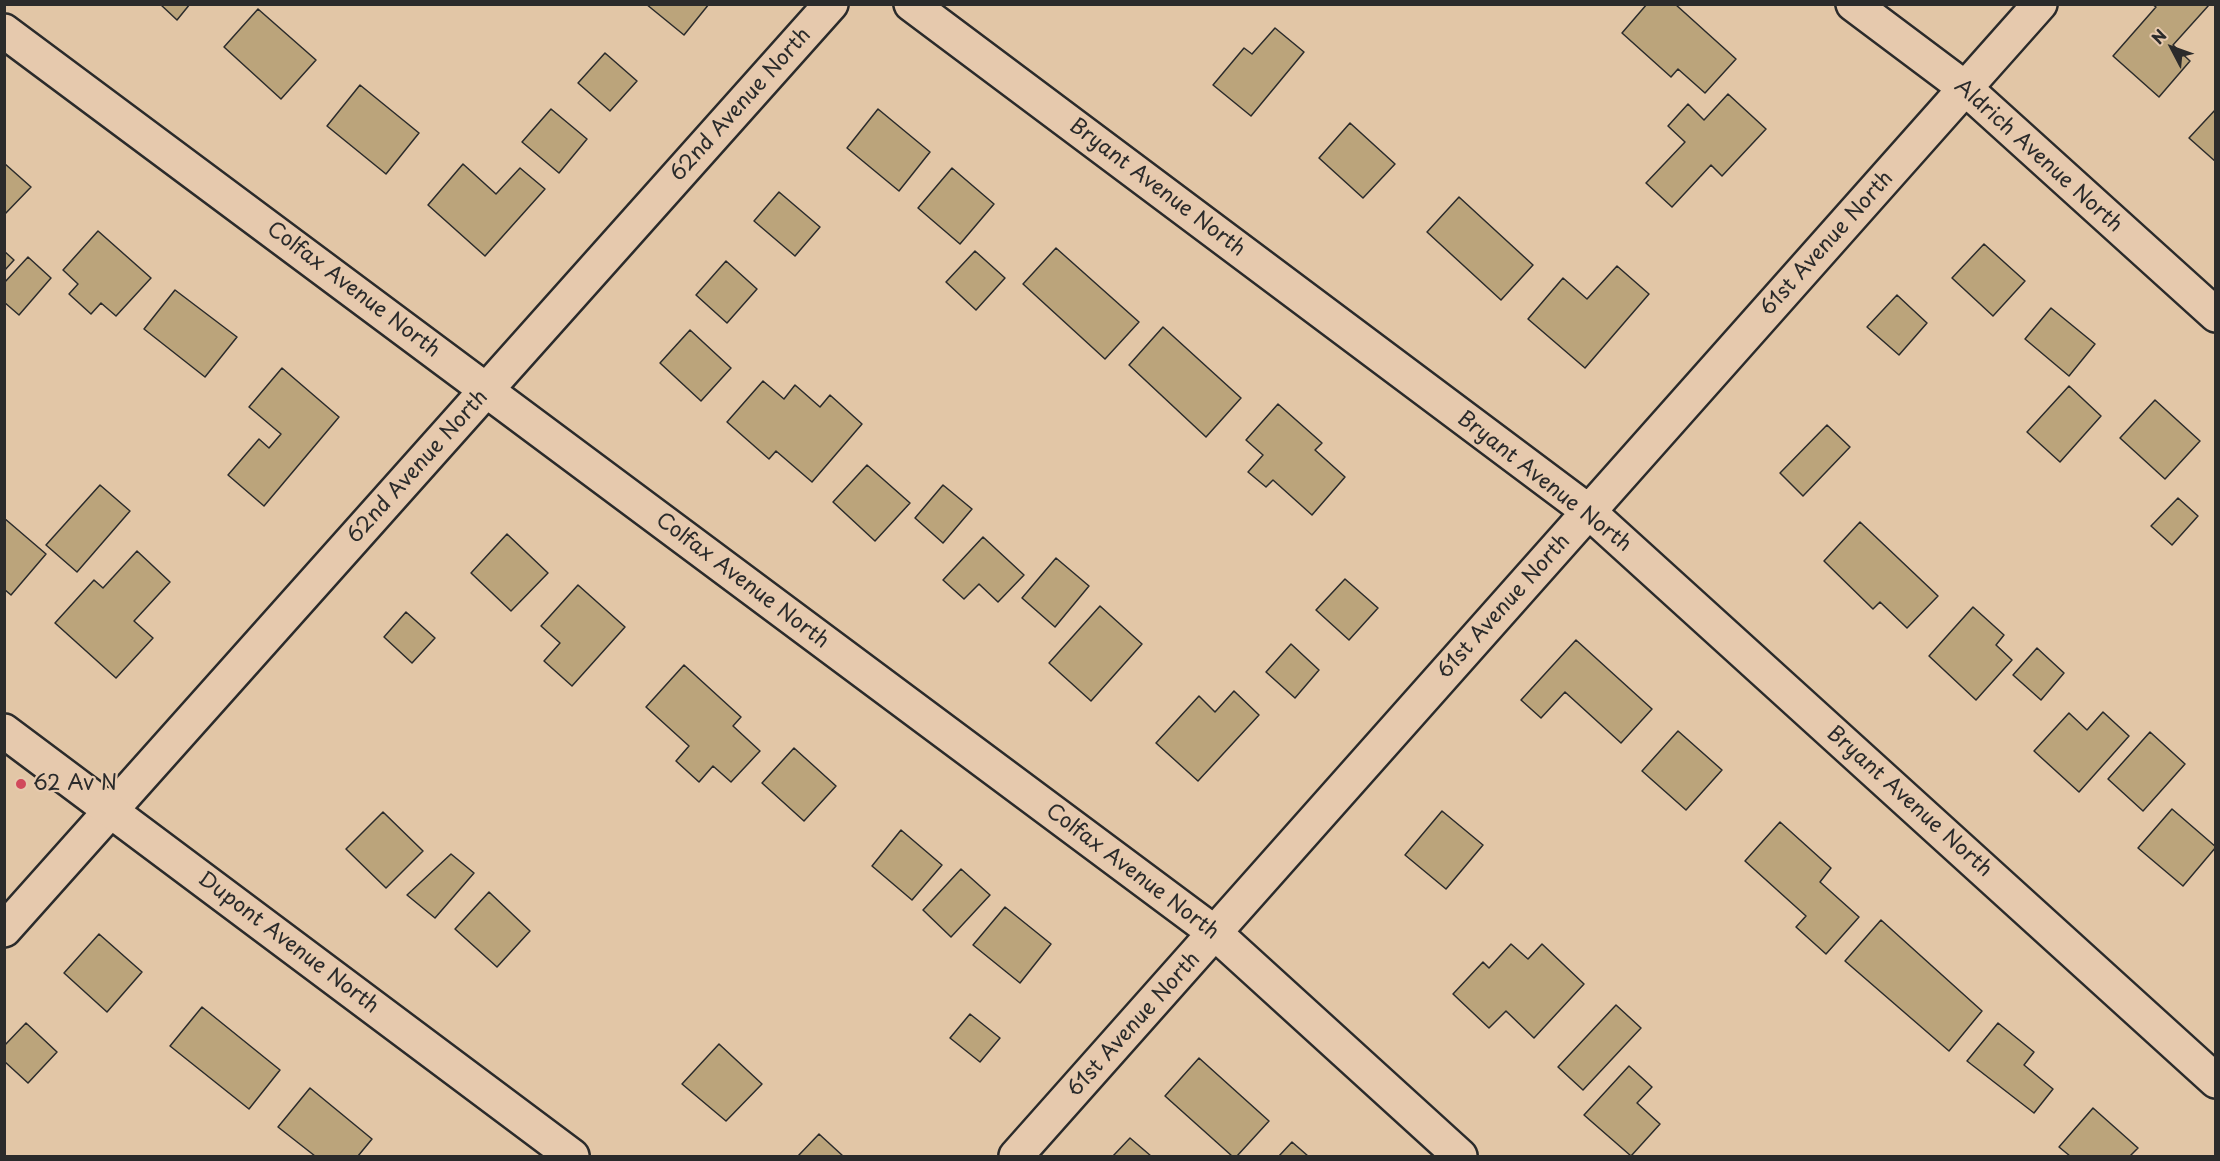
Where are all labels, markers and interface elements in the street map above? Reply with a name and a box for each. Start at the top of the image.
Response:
north arrow [2142,18,2202,78]
street label: 62nd Avenue North [666,23,816,187]
text: N [2145,24,2172,49]
street label: Aldrich Avenue North [1949,74,2127,238]
street label: Bryant Avenue North [1064,114,1250,262]
street label: 61st Avenue North [1755,166,1899,322]
street label: Colfax Avenue North [262,217,444,363]
street label: 62nd Avenue North [343,385,493,549]
street label: Bryant Avenue North [1452,406,1636,558]
street label: Colfax Avenue North [651,508,833,654]
street label: 61st Avenue North [1432,529,1576,685]
street label: Bryant Avenue North [1821,721,1997,883]
place label: 62 Av N [33,771,117,797]
marker: 62 Av N [14,777,28,791]
street label: Colfax Avenue North [1041,799,1223,945]
street label: Dupont Avenue North [193,867,383,1019]
street label: 61st Avenue North [1062,947,1206,1103]

